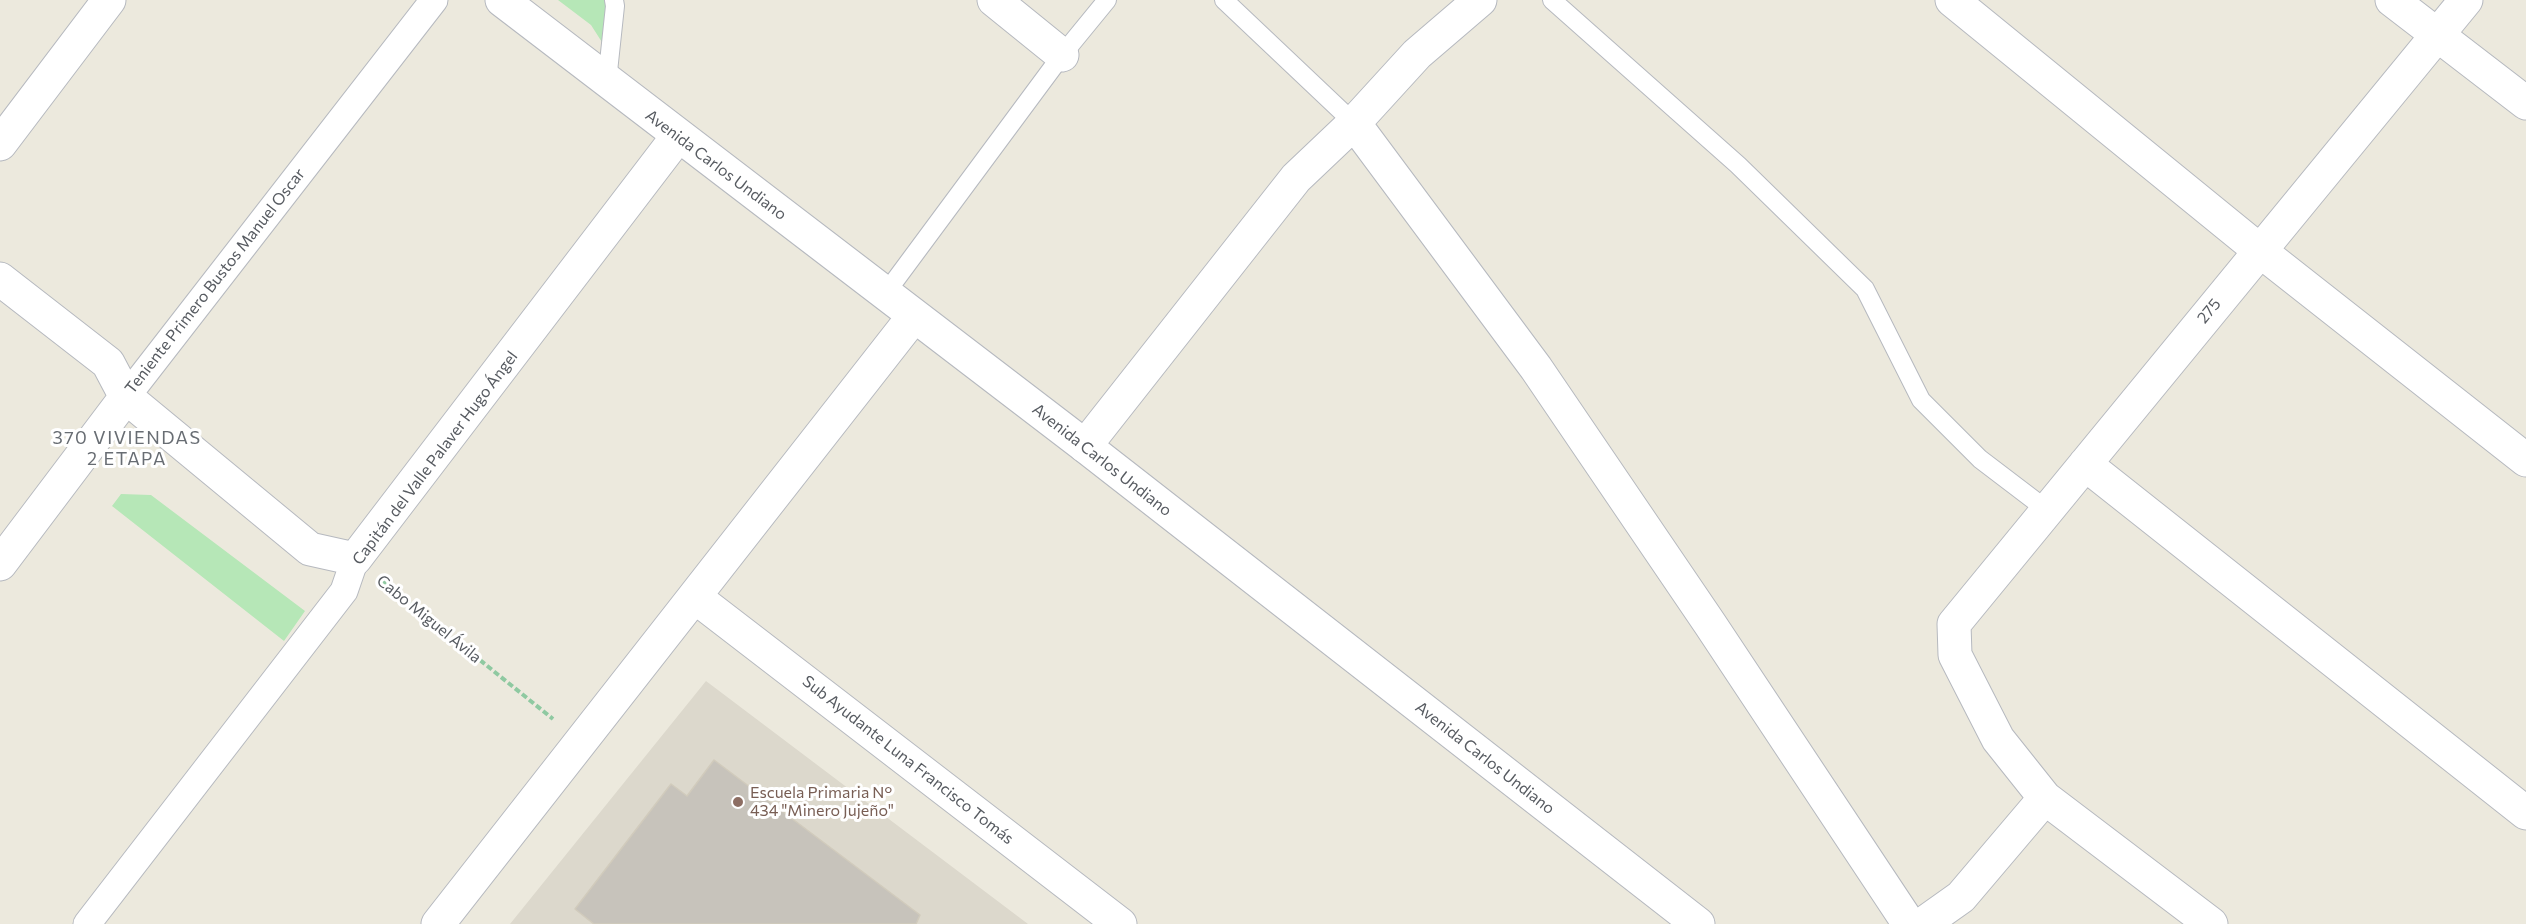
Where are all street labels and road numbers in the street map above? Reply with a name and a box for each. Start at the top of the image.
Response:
street label: Avenida Carlos Undiano [642,106,790,224]
street label: Teniente Primero Bustos Manuel Oscar [121,164,309,398]
street label: 275 [2193,295,2225,327]
street label: Capitán del Valle Palaver Hugo Ángel [348,347,522,569]
street label: Avenida Carlos Undiano [1028,400,1176,520]
street label: Cabo Miguel Ávila [373,571,485,667]
street label: Sub Ayudante Luna Francisco Tomás [799,672,1017,848]
street label: Avenida Carlos Undiano [1411,698,1559,818]

